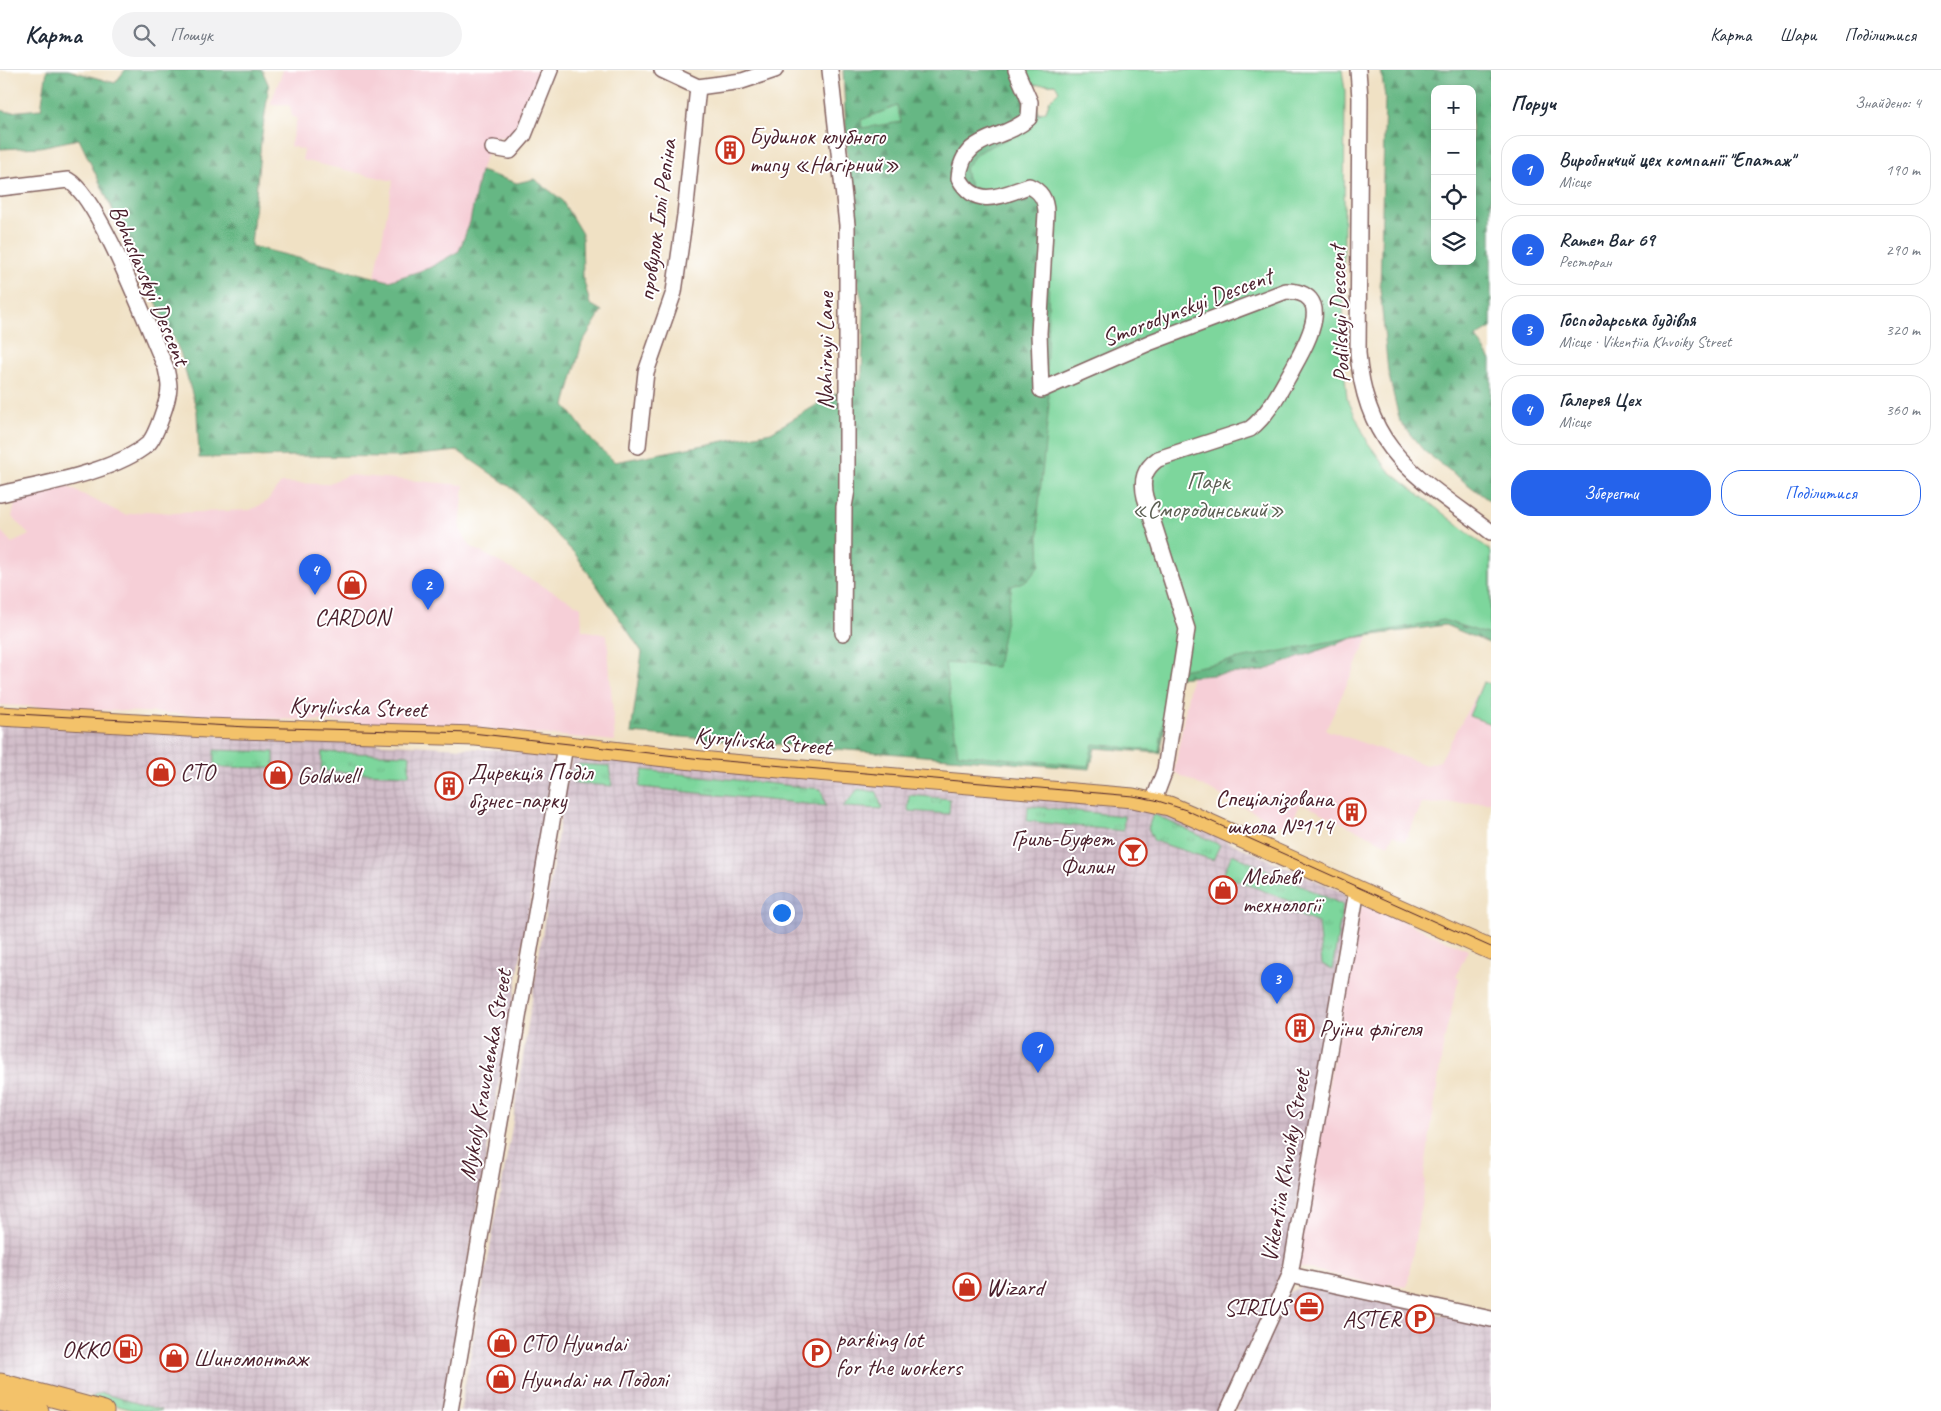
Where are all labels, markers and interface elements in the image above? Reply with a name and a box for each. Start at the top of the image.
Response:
search box [112,12,462,57]
text: Карта [25,20,82,50]
icon: search [130,21,158,49]
text: Пошук [170,23,213,47]
text: Карта [1710,24,1751,46]
text: Шари [1779,24,1816,46]
text: Поділитися [1844,24,1916,46]
map controls [1431,85,1476,265]
button: + [1431,85,1476,130]
text: Поруч [1511,90,1556,116]
text: Знайдено: 4 [1855,93,1921,113]
place label: Будинок клубного типу «Нагірний» [749,121,899,179]
button: − [1431,130,1476,175]
building icon: Будинок клубного типу «Нагірний» [715,135,745,165]
street label: провулок Іллі Рєпіна [631,136,683,303]
text: Виробничий цех компанії "Епатаж" [1559,148,1795,172]
text: 1 [1524,160,1532,180]
text: 190 m [1886,160,1920,180]
text: Місце [1559,172,1591,192]
button: locate [1431,175,1476,220]
street label: Bohuslavskyi Descent [103,200,198,372]
button: layers [1431,220,1476,265]
text: Ramen Bar 69 [1559,228,1655,252]
text: 2 [1524,240,1532,260]
text: 290 m [1886,240,1920,260]
street label: Podilskyi Descent [1322,242,1356,383]
text: Ресторан [1559,252,1612,272]
street label: Smorodynskyi Descent [1098,260,1279,353]
street label: Nahirnyi Lane [810,290,840,410]
text: Господарська будівля [1559,308,1695,332]
text: 3 [1524,320,1532,340]
text: 320 m [1886,320,1920,340]
text: Місце · Vikentiia Khvoiky Street [1559,332,1731,352]
text: Галерея Цех [1559,388,1641,412]
text: 4 [1524,400,1532,420]
text: 360 m [1886,400,1920,420]
text: Місце [1559,412,1591,432]
park label: Парк «Смородинський» [1132,466,1284,524]
button: Зберегти [1511,470,1711,516]
button: Поділитися [1721,470,1921,516]
pin: 4 [299,554,331,595]
pin: 2 [412,569,444,610]
shop icon: CARDON [337,570,367,600]
place label: CARDON [315,602,393,632]
street label: Kyrylivska Street [289,690,429,724]
street label: Kyrylivska Street [694,720,835,762]
shop icon: СТО [146,757,176,787]
place label: СТО [180,757,218,787]
place label: Дирекція Поділ бізнес-парку [468,757,594,816]
shop icon: Goldwell [263,760,293,790]
place label: Goldwell [297,760,363,790]
building icon: Дирекція Поділ бізнес-парку [434,771,464,801]
place label: Спеціалізована школа №114 [1215,783,1335,841]
building icon: Спеціалізована школа №114 [1337,797,1367,827]
place label: Гриль-Буфет Филин [1011,823,1115,881]
bar icon: Гриль-Буфет Филин [1118,837,1148,867]
place label: Меблеві технології [1242,861,1325,919]
shop icon: Меблеві технології [1208,875,1238,905]
your location [769,900,795,926]
pin: 3 [1261,963,1293,1004]
street label: Mykoly Kravchenka Street [452,965,519,1183]
building icon: Руїни флігеля [1285,1013,1315,1043]
place label: Руїни флігеля [1319,1013,1423,1043]
pin: 1 [1022,1032,1054,1073]
street label: Vikentiia Khvoiky Street [1253,1065,1317,1265]
shop icon: Wizard [952,1272,982,1302]
place label: Wizard [986,1272,1047,1302]
place label: SIRIUS [1224,1292,1293,1322]
office icon: SIRIUS [1294,1292,1324,1322]
place label: ASTER [1343,1304,1403,1334]
parking icon: ASTER [1405,1304,1435,1334]
place label: parking lot for the workers [836,1324,964,1382]
shop icon: СТО Hyundai [487,1328,517,1358]
place label: СТО Hyundai [521,1328,630,1358]
place label: OKKO [62,1334,111,1364]
fuel station icon: OKKO [113,1334,143,1364]
parking icon: parking lot for the workers [802,1338,832,1368]
shop icon: Шиномонтаж [159,1343,189,1373]
place label: Шиномонтаж [193,1343,310,1373]
shop icon: Hyundai на Подолі [486,1364,516,1394]
place label: Hyundai на Подолі [520,1364,670,1394]

